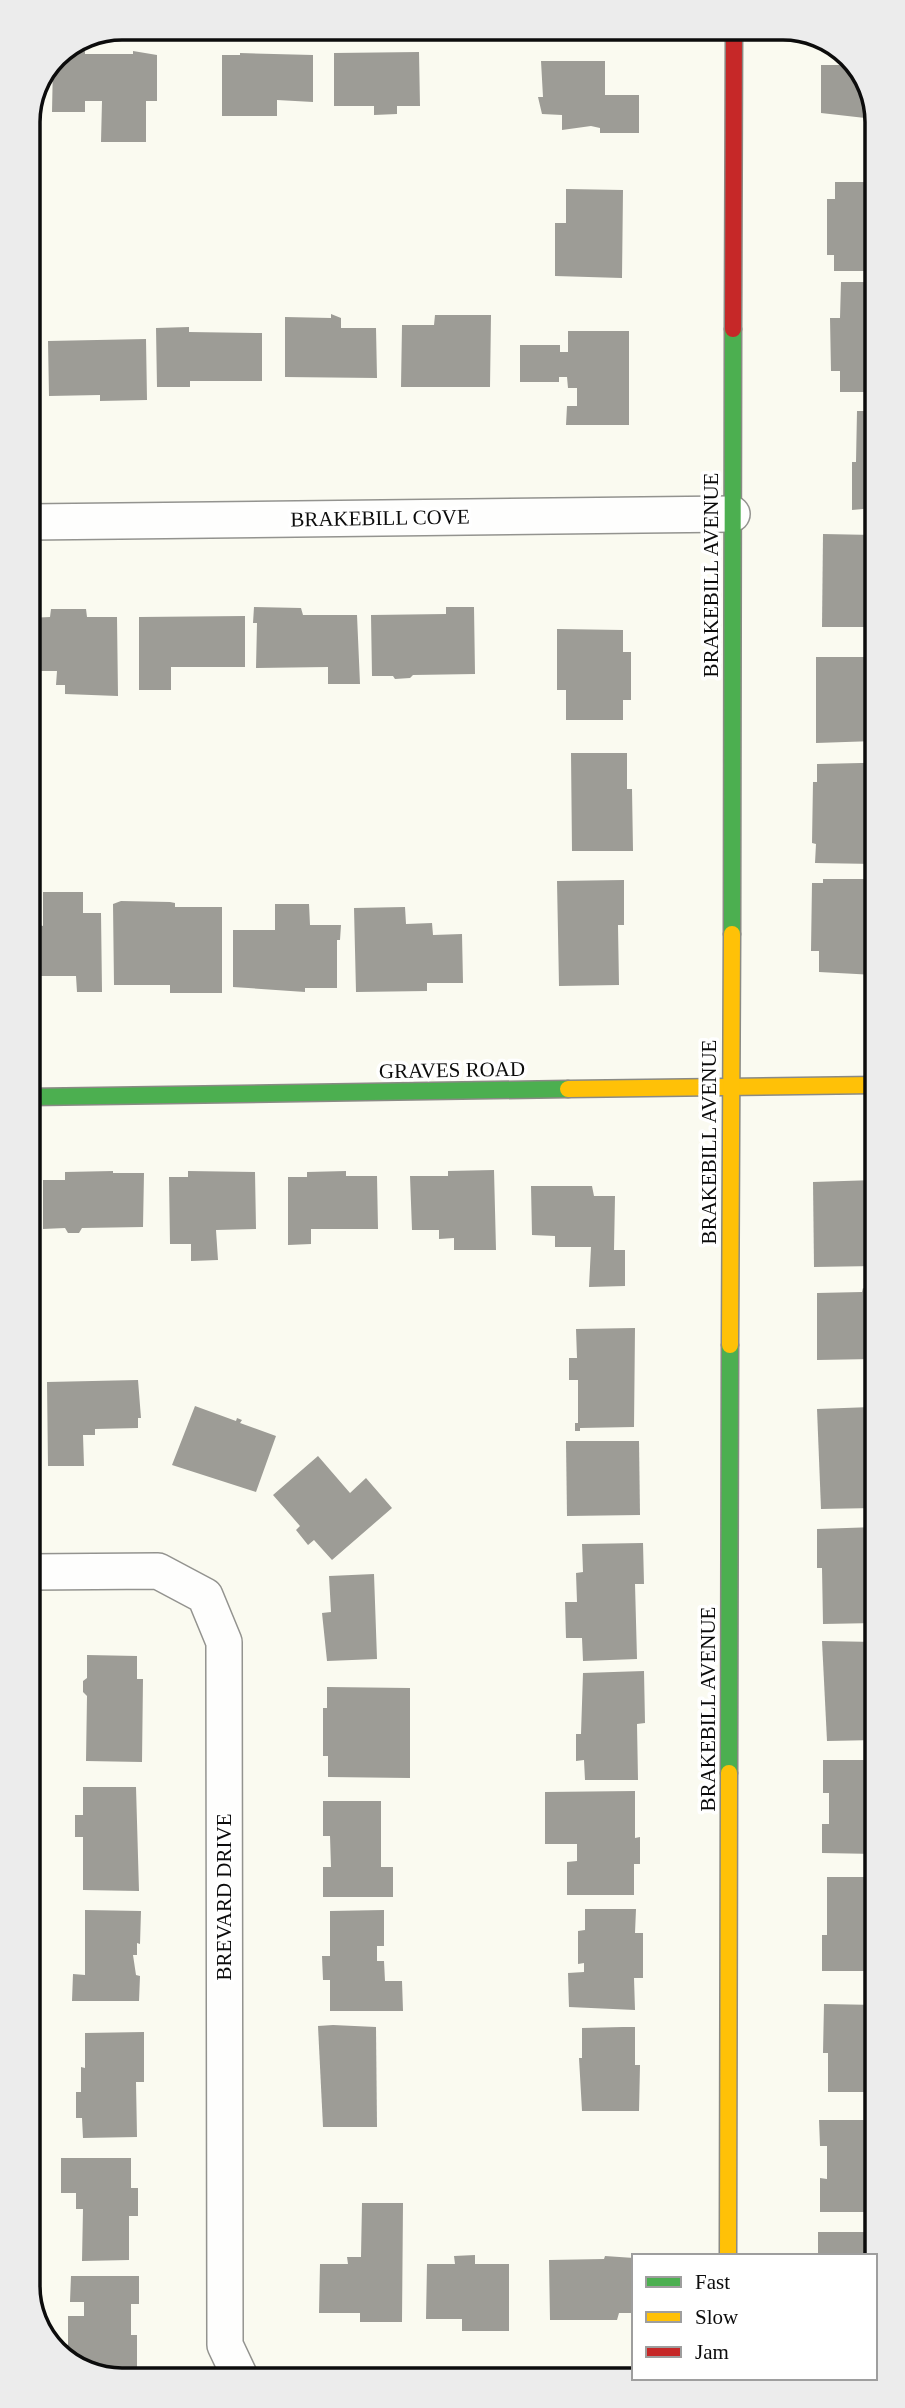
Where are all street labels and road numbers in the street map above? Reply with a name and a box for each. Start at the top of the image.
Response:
street label: BRAKEBILL AVENUE [699,473,723,677]
street label: BRAKEBILL COVE [290,504,470,532]
street label: BRAKEBILL AVENUE [697,1040,721,1244]
street label: GRAVES ROAD [379,1057,525,1083]
street label: BRAKEBILL AVENUE [696,1607,720,1811]
street label: BREVARD DRIVE [212,1813,236,1981]

